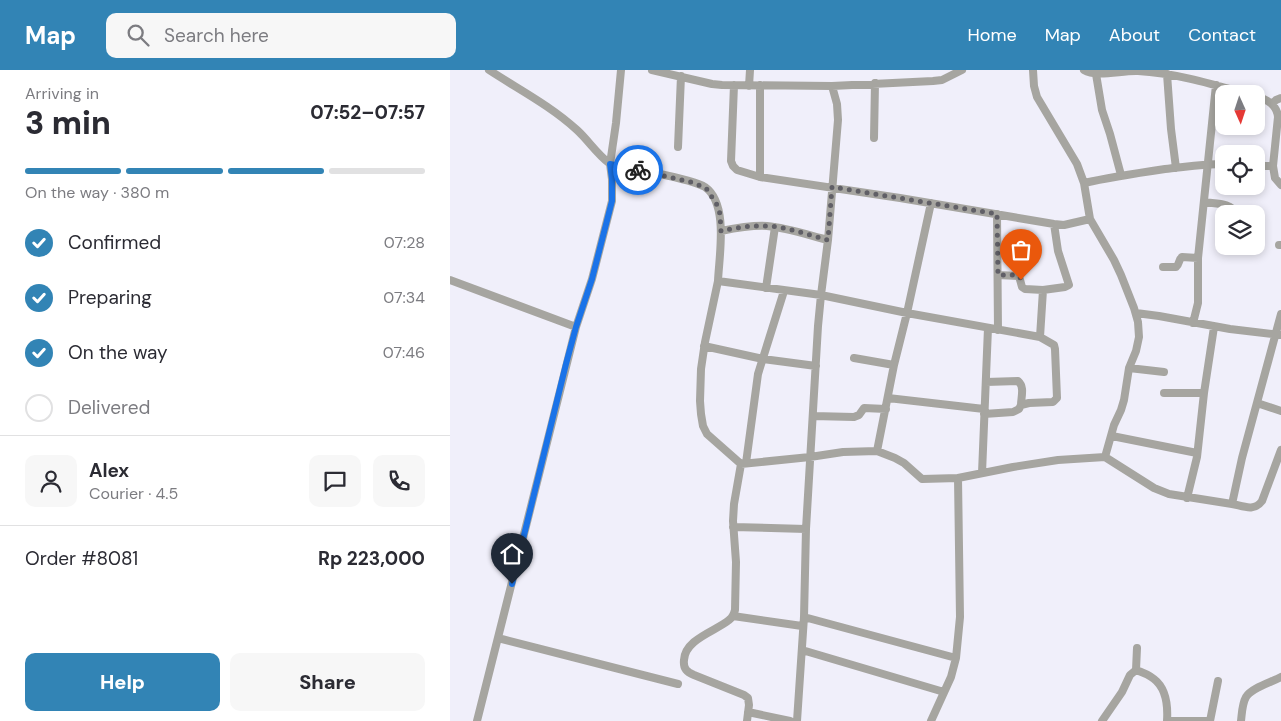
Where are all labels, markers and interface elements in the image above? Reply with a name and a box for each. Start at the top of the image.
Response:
search box [106,13,456,58]
text: Map [25,20,76,51]
icon: search [124,21,152,49]
text: Search here [164,23,269,48]
text: Home [967,23,1017,47]
text: Map [1045,23,1081,47]
text: About [1109,23,1160,47]
text: Contact [1188,23,1256,47]
text: Arriving in [25,83,99,104]
north arrow [1215,85,1265,135]
map controls [1215,85,1265,255]
text: 07:52–07:57 [310,100,425,125]
text: 3 min [25,102,111,144]
courier [613,145,663,195]
button: locate [1215,145,1265,195]
icon: bike [624,156,652,184]
text: On the way · 380 m [25,182,169,203]
button: layers [1215,205,1265,255]
icon: check [25,229,53,257]
pin [1000,229,1042,280]
text: Confirmed [68,230,161,255]
text: 07:28 [384,232,425,253]
icon: bag [1007,236,1035,264]
icon: check [25,284,53,312]
text: Preparing [68,285,152,310]
text: 07:34 [383,287,425,308]
icon: check [25,339,53,367]
text: On the way [68,340,168,365]
text: 07:46 [383,342,425,363]
text: Delivered [68,395,150,420]
button: person [25,455,77,507]
button: chat [309,455,361,507]
button: phone [373,455,425,507]
text: Alex [89,458,129,483]
text: Courier · 4.5 [89,483,178,504]
pin [491,533,533,584]
icon: home [498,540,526,568]
text: Order #8081 [25,546,138,571]
text: Rp 223,000 [318,546,425,571]
button: Help [25,653,220,711]
button: Share [230,653,425,711]

